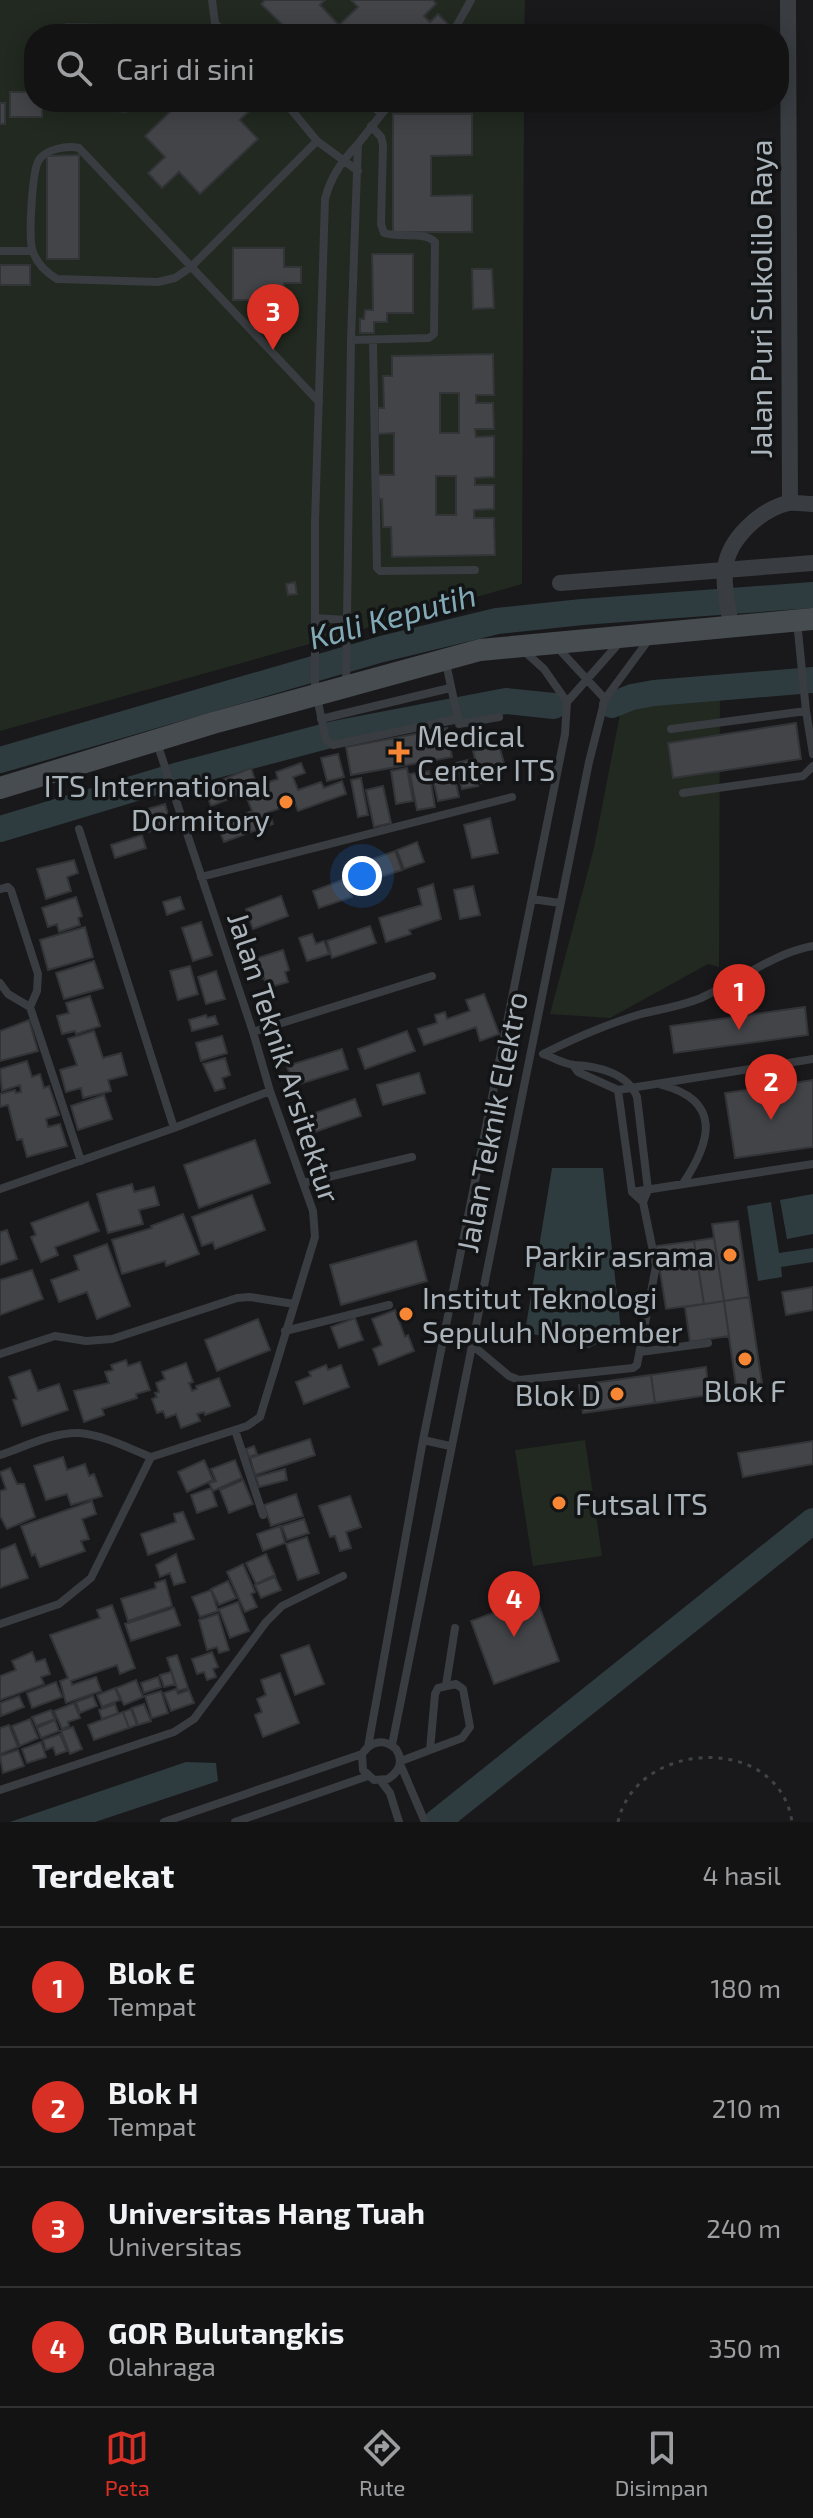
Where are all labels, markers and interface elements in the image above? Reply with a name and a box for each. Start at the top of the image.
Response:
search box [24,24,789,112]
icon: search [52,46,96,90]
text: Cari di sini [116,50,255,86]
street label: Jalan Puri Sukolilo Raya [742,139,778,459]
pin: 3 [247,284,299,350]
water label: Kali Keputih [304,574,480,657]
place label: Medical Center ITS [417,717,555,787]
marker: Medical Center ITS [388,741,410,763]
place label: ITS International Dormitory [44,767,270,837]
marker: ITS International Dormitory [277,793,295,811]
your location [342,856,382,896]
street label: Jalan Teknik Arsitektur [221,907,349,1207]
pin: 1 [713,964,765,1030]
street label: Jalan Teknik Elektro [448,989,534,1255]
pin: 2 [745,1054,797,1120]
place label: Parkir asrama [524,1237,714,1273]
marker: Parkir asrama [721,1246,739,1264]
place label: Institut Teknologi Sepuluh Nopember [422,1279,683,1349]
marker: Institut Teknologi Sepuluh Nopember [397,1305,415,1323]
marker: Blok F [736,1350,754,1368]
place label: Blok F [704,1372,786,1408]
place label: Blok D [515,1376,601,1412]
marker: Blok D [608,1385,626,1403]
place label: Futsal ITS [575,1485,708,1521]
marker: Futsal ITS [550,1494,568,1512]
pin: 4 [488,1571,540,1637]
text: Terdekat [32,1854,174,1895]
text: 4 hasil [702,1859,781,1890]
text: Blok E [108,1954,195,1990]
text: 1 [52,1972,64,2003]
text: 180 m [711,1972,781,2003]
text: Tempat [108,1990,196,2021]
text: Blok H [108,2074,199,2110]
text: 2 [50,2092,66,2123]
text: 210 m [712,2092,781,2123]
text: Tempat [108,2110,196,2141]
text: Universitas Hang Tuah [108,2194,425,2230]
text: 3 [51,2212,65,2243]
text: 240 m [706,2212,781,2243]
text: Universitas [108,2230,242,2261]
text: GOR Bulutangkis [108,2314,344,2350]
text: 4 [50,2332,66,2363]
text: 350 m [708,2332,781,2363]
text: Olahraga [108,2350,216,2381]
tab: Peta [105,2426,150,2500]
tab: Rute [359,2426,405,2500]
tab: Disimpan [615,2426,708,2500]

